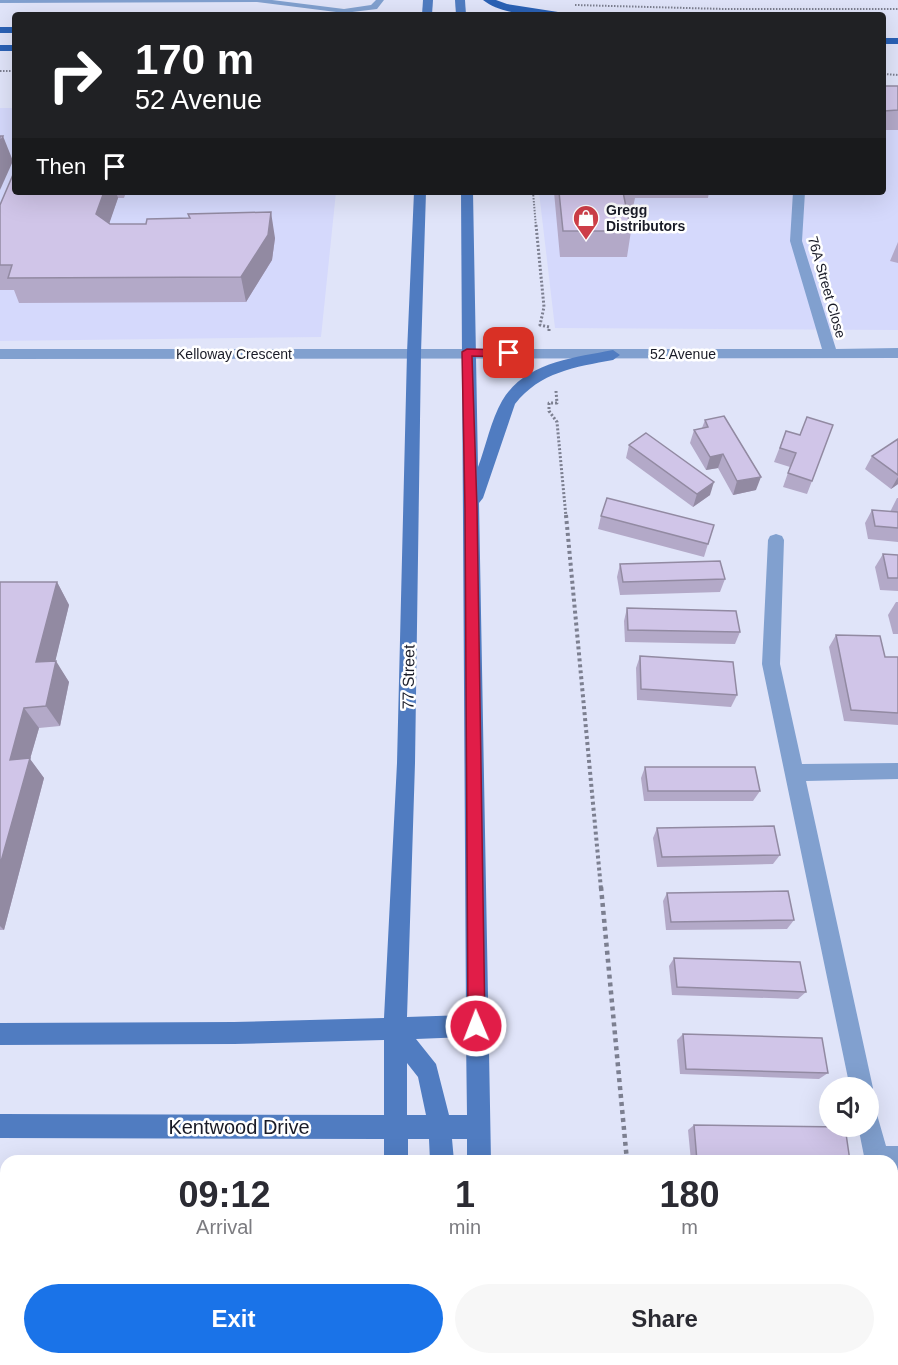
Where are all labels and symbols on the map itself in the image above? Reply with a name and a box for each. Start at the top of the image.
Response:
place label: Gregg Distributors [606,202,686,234]
shop icon: Gregg Distributors [571,203,601,241]
street label: 76A Street Close [805,234,849,340]
pin [483,327,534,378]
street label: Kelloway Crescent [176,346,292,362]
street label: 52 Avenue [650,346,716,362]
street label: 77 Street [399,644,418,710]
position arrow [444,994,508,1058]
street label: Kentwood Drive [168,1116,310,1138]

